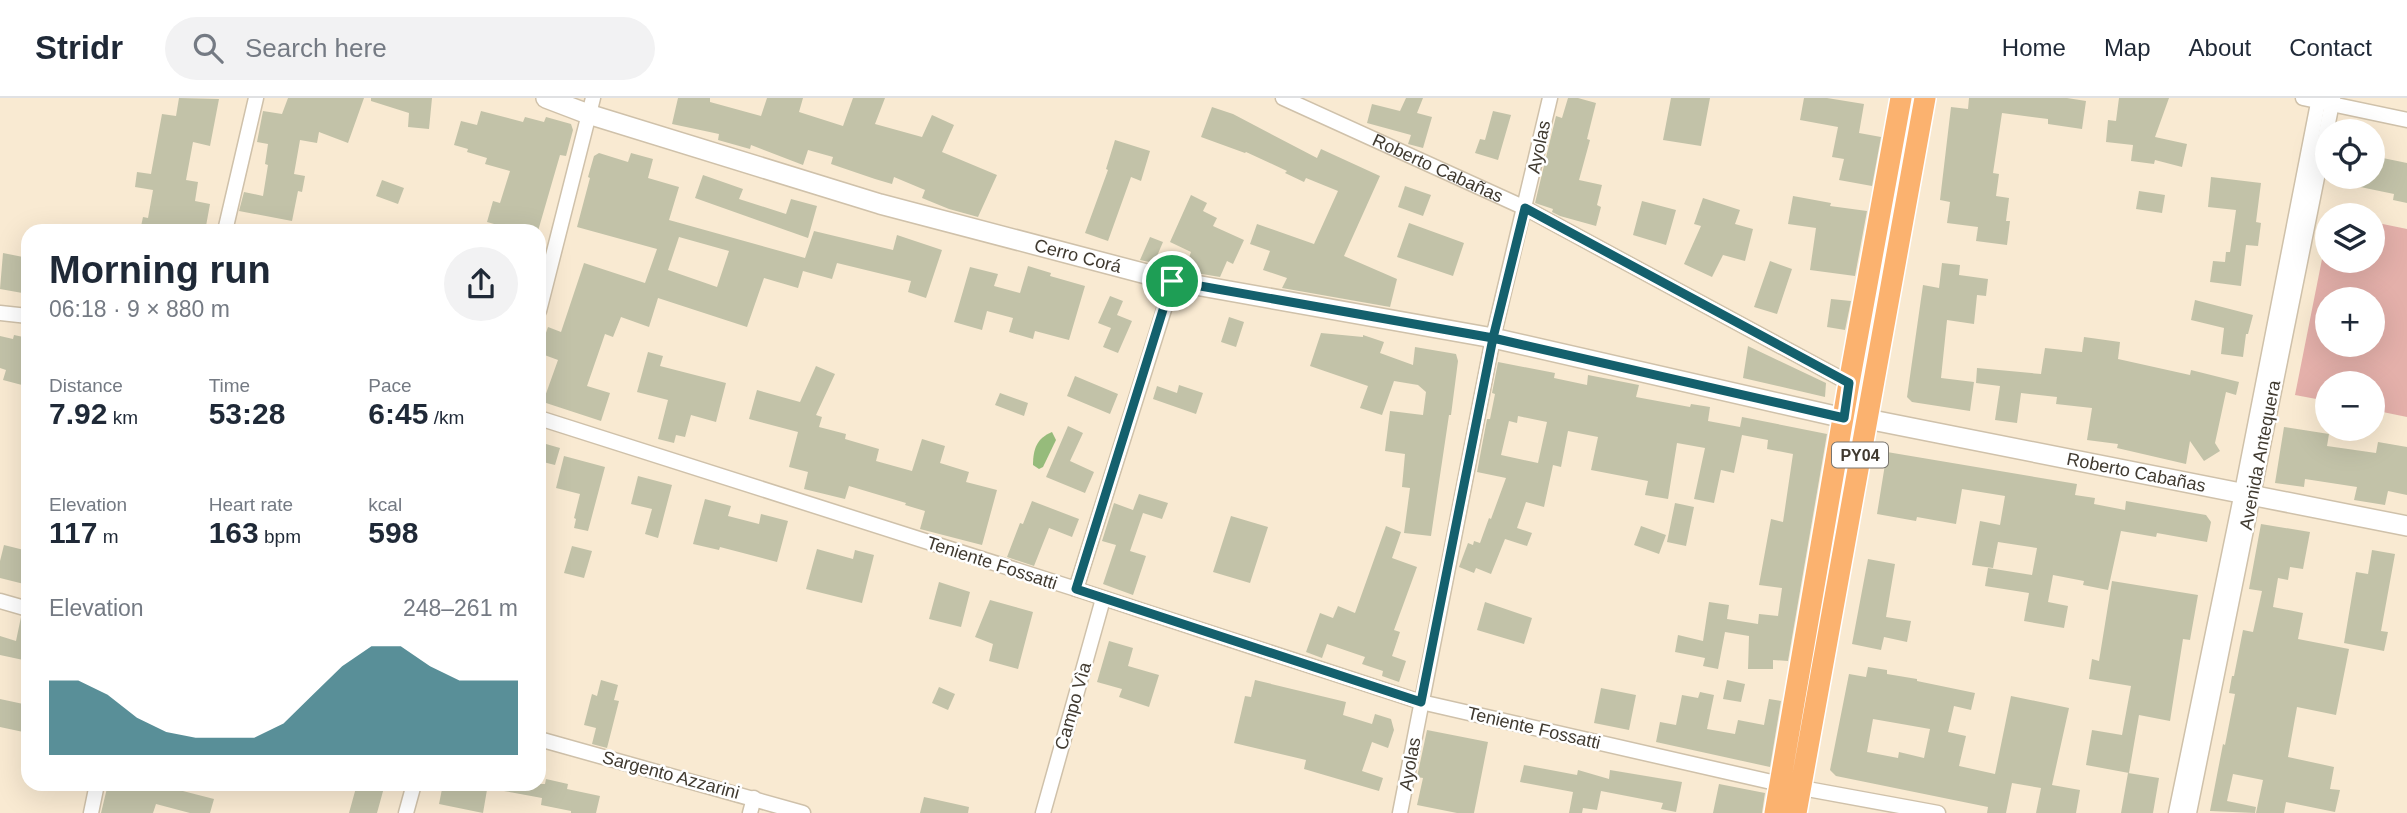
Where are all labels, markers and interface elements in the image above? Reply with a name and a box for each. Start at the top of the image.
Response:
search box [165,17,655,80]
text: Stridr [35,29,123,66]
icon: search [189,29,227,67]
text: Search here [245,33,387,63]
text: Home [2002,34,2066,61]
text: Map [2104,34,2151,61]
text: About [2189,34,2251,61]
text: Contact [2289,34,2372,61]
street label: Ayolas [1524,119,1554,175]
map controls [2315,119,2385,441]
button: locate [2315,119,2385,189]
street label: Roberto Cabañas [1369,130,1506,207]
button: layers [2315,203,2385,273]
street label: Cerro Corá [1032,235,1124,277]
button: share [444,247,518,321]
text: Morning run [49,249,271,291]
pin [1142,251,1202,311]
icon: arrive [1153,262,1191,300]
button: + [2315,287,2385,357]
text: 06:18 · 9 × 880 m [49,296,230,322]
button: − [2315,371,2385,441]
text: Distance [49,375,123,396]
text: Time [209,375,250,396]
text: Pace [368,375,412,396]
street label: Avenida Antequera [2236,378,2284,531]
text: 7.92 [49,397,107,430]
text: 53:28 [209,397,285,430]
text: 6:45 [368,397,428,430]
text: km [107,407,138,428]
text: /km [428,407,464,428]
road number: PY04 [1832,442,1888,468]
street label: Roberto Cabañas [2065,449,2207,496]
text: Elevation [49,494,127,515]
text: Heart rate [209,494,293,515]
text: kcal [368,494,402,515]
text: 117 [49,516,97,549]
text: 163 [209,516,259,549]
text: 598 [368,516,418,549]
text: m [97,526,119,547]
text: bpm [259,526,301,547]
street label: Teniente Fossatti [924,532,1060,594]
text: Elevation [49,595,144,621]
text: 248–261 m [403,595,518,621]
street label: Campo Vìa [1051,659,1095,752]
street label: Teniente Fossatti [1465,703,1603,753]
street label: Ayolas [1395,736,1425,792]
street label: Sargento Azzarini [600,747,742,803]

